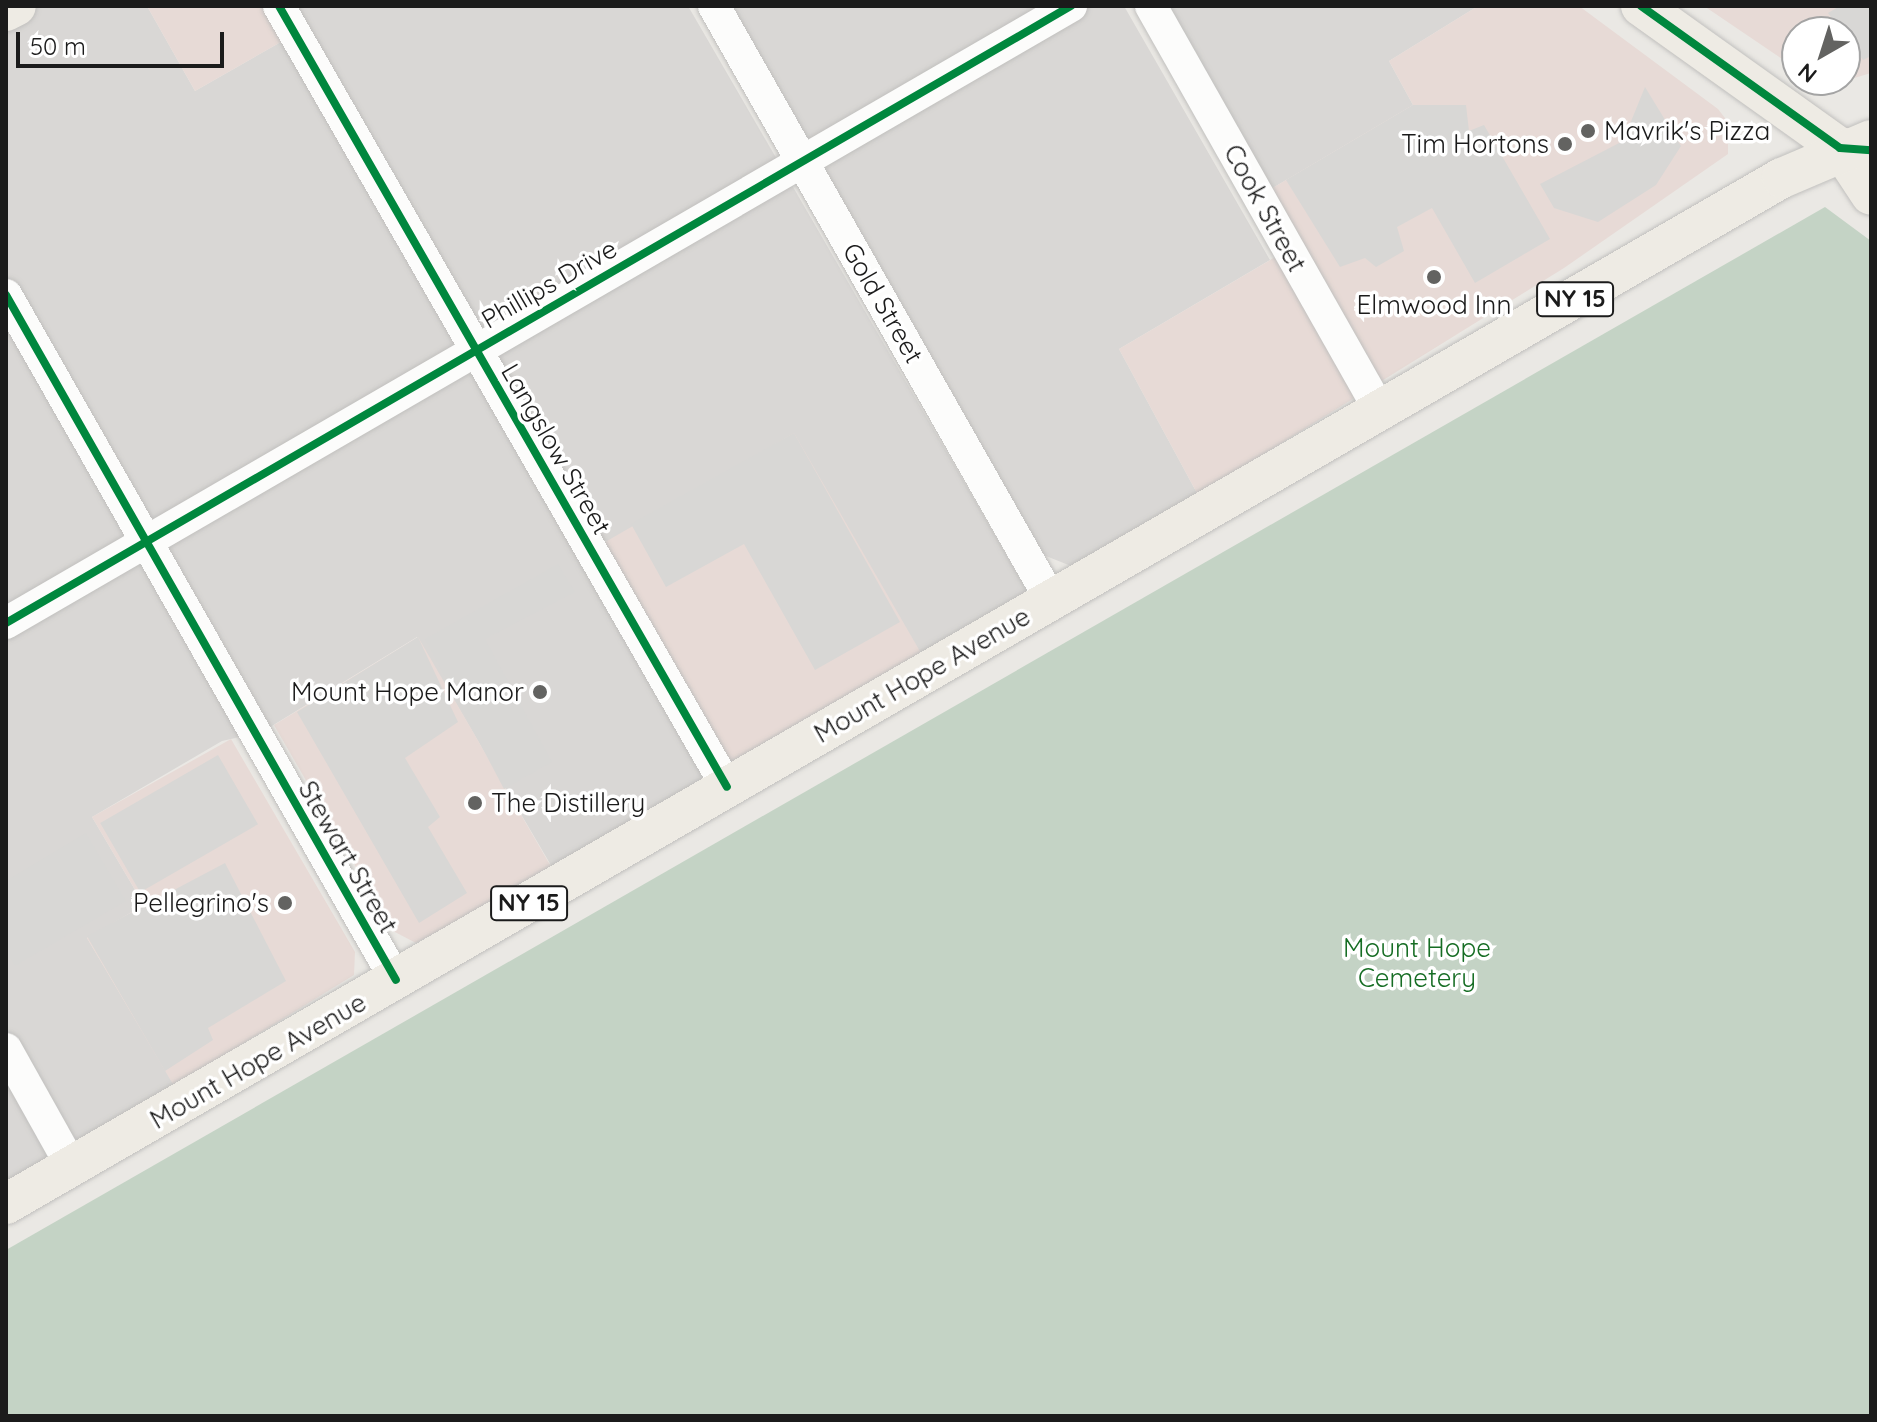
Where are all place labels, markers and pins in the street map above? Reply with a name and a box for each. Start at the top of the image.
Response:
place label: Mavrik's Pizza [1604,115,1770,147]
marker: Mavrik's Pizza [1579,122,1597,140]
place label: Tim Hortons [1401,128,1549,160]
marker: Tim Hortons [1556,135,1574,153]
marker: Elmwood Inn [1425,268,1443,286]
place label: Elmwood Inn [1357,289,1511,321]
place label: Mount Hope Manor [291,676,524,708]
marker: Mount Hope Manor [531,683,549,701]
place label: The Distillery [491,787,645,819]
marker: The Distillery [466,794,484,812]
place label: Pellegrino's [133,887,269,919]
marker: Pellegrino's [276,894,294,912]

